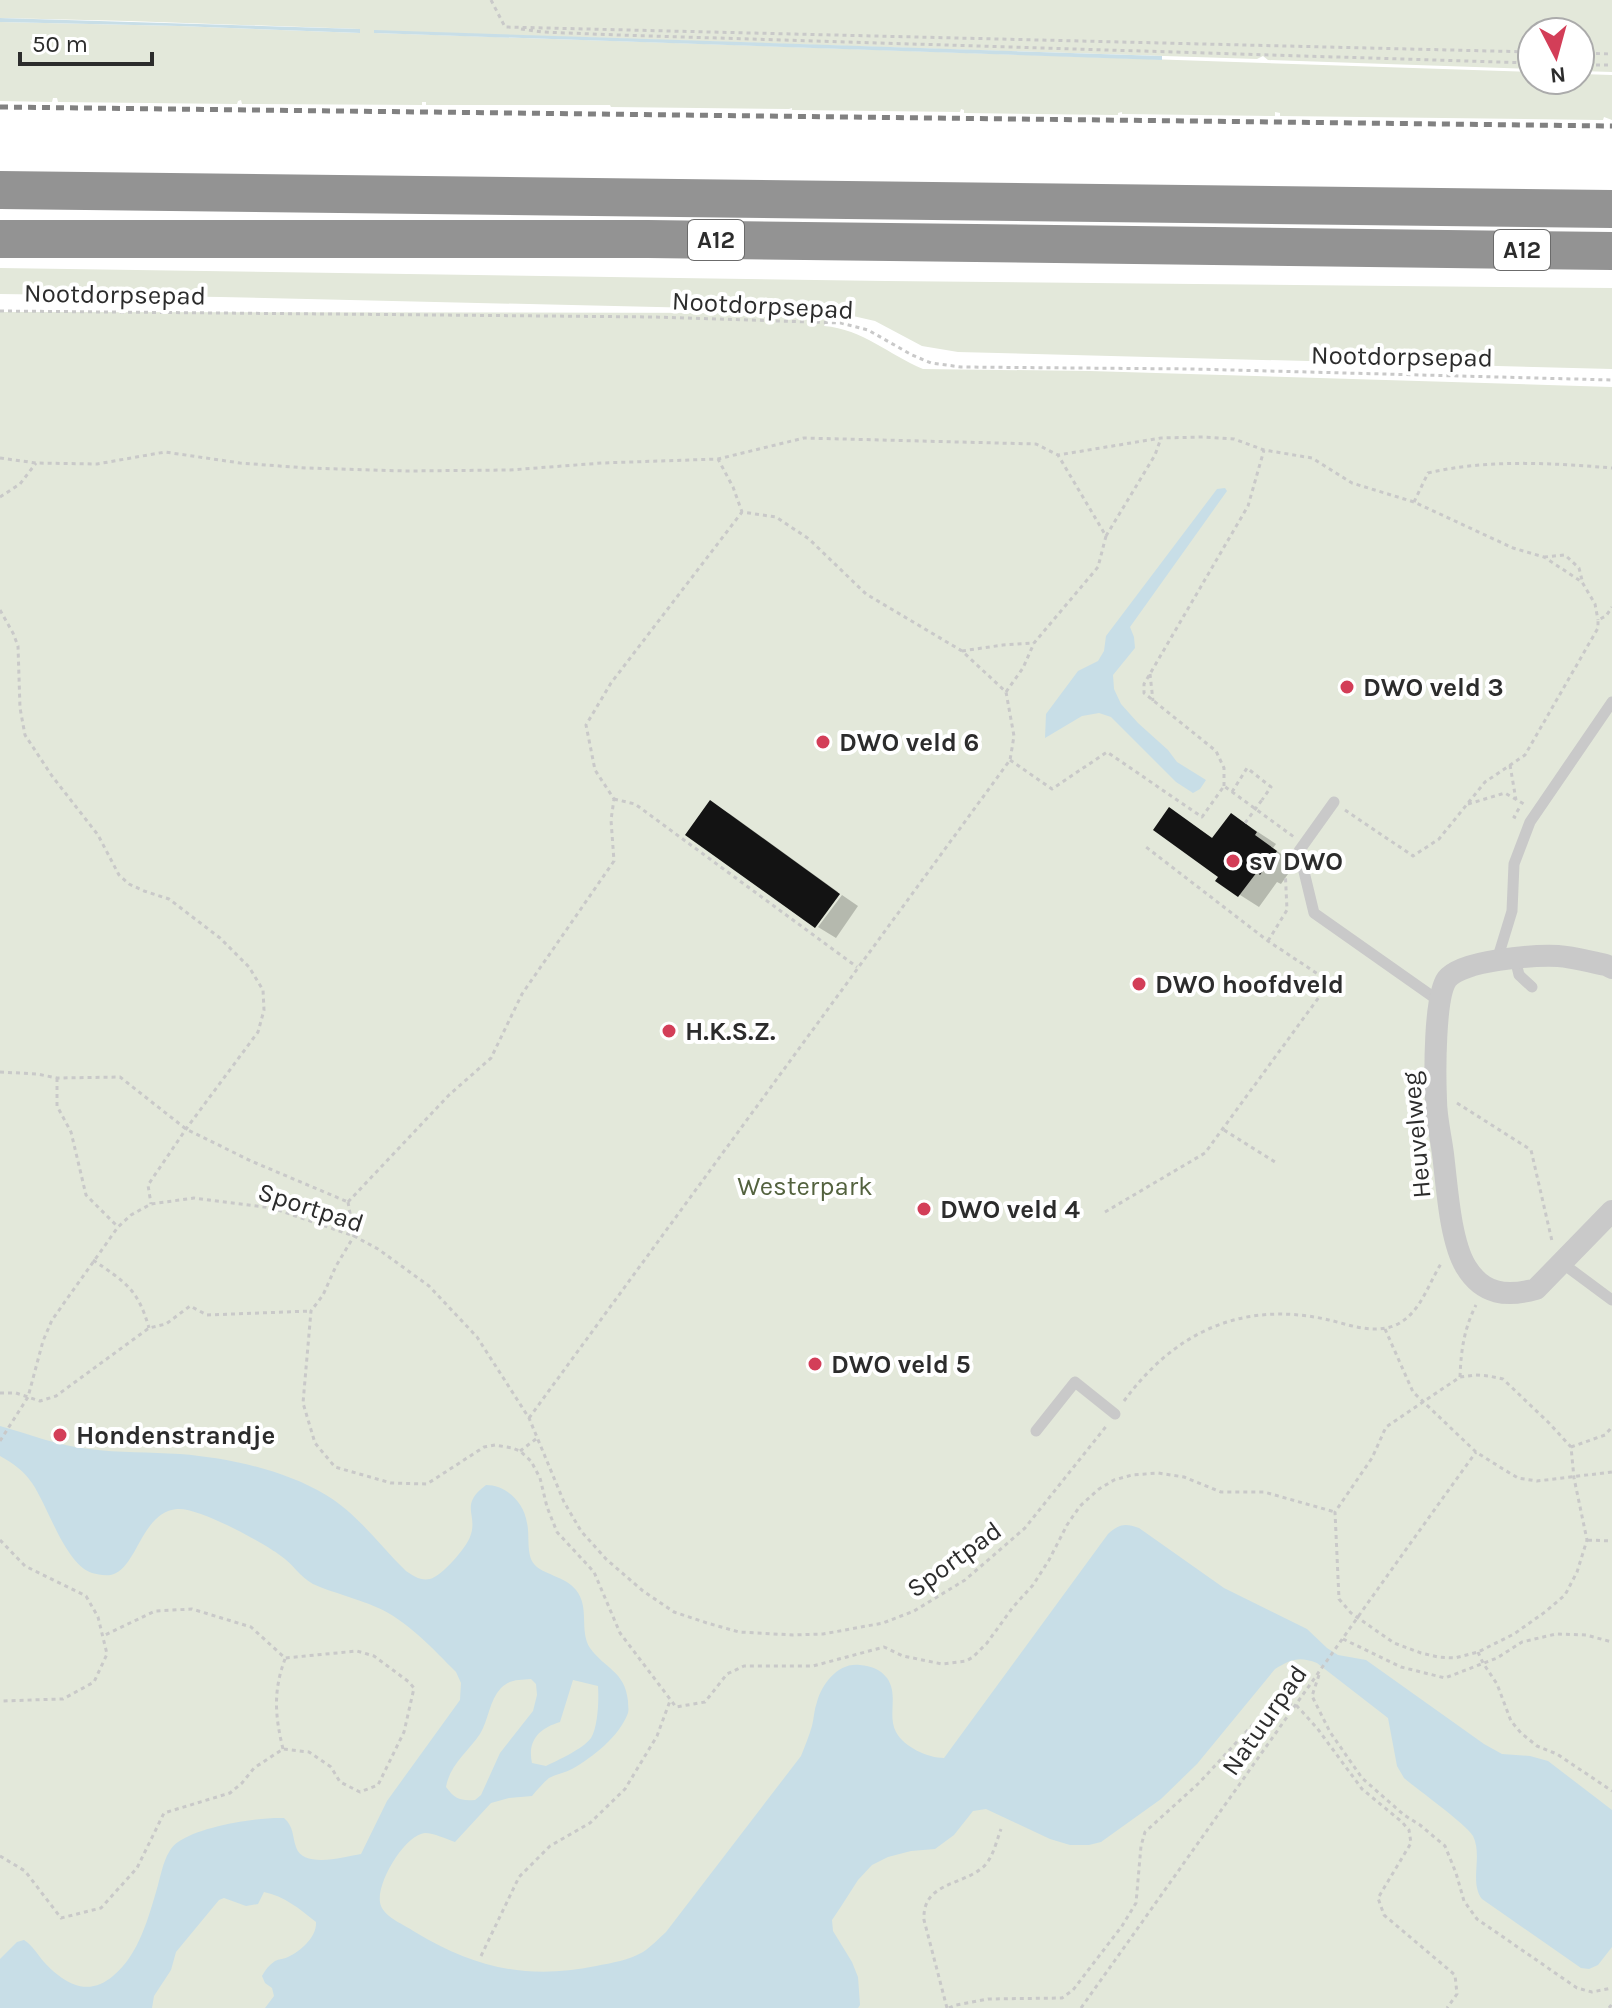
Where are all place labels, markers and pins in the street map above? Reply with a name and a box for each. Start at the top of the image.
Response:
place label: DWO veld 3 [1363,672,1504,703]
marker: DWO veld 3 [1338,678,1356,696]
place label: DWO veld 6 [839,727,979,758]
marker: DWO veld 6 [814,733,832,751]
place label: sv DWO [1249,846,1343,877]
marker: sv DWO [1224,852,1242,870]
place label: DWO hoofdveld [1155,969,1344,1000]
marker: DWO hoofdveld [1130,975,1148,993]
place label: H.K.S.Z. [685,1016,776,1047]
marker: H.K.S.Z. [660,1022,678,1040]
place label: DWO veld 4 [940,1194,1081,1225]
marker: DWO veld 4 [915,1200,933,1218]
place label: DWO veld 5 [831,1349,971,1380]
marker: DWO veld 5 [806,1355,824,1373]
place label: Hondenstrandje [76,1420,275,1451]
marker: Hondenstrandje [51,1426,69,1444]

